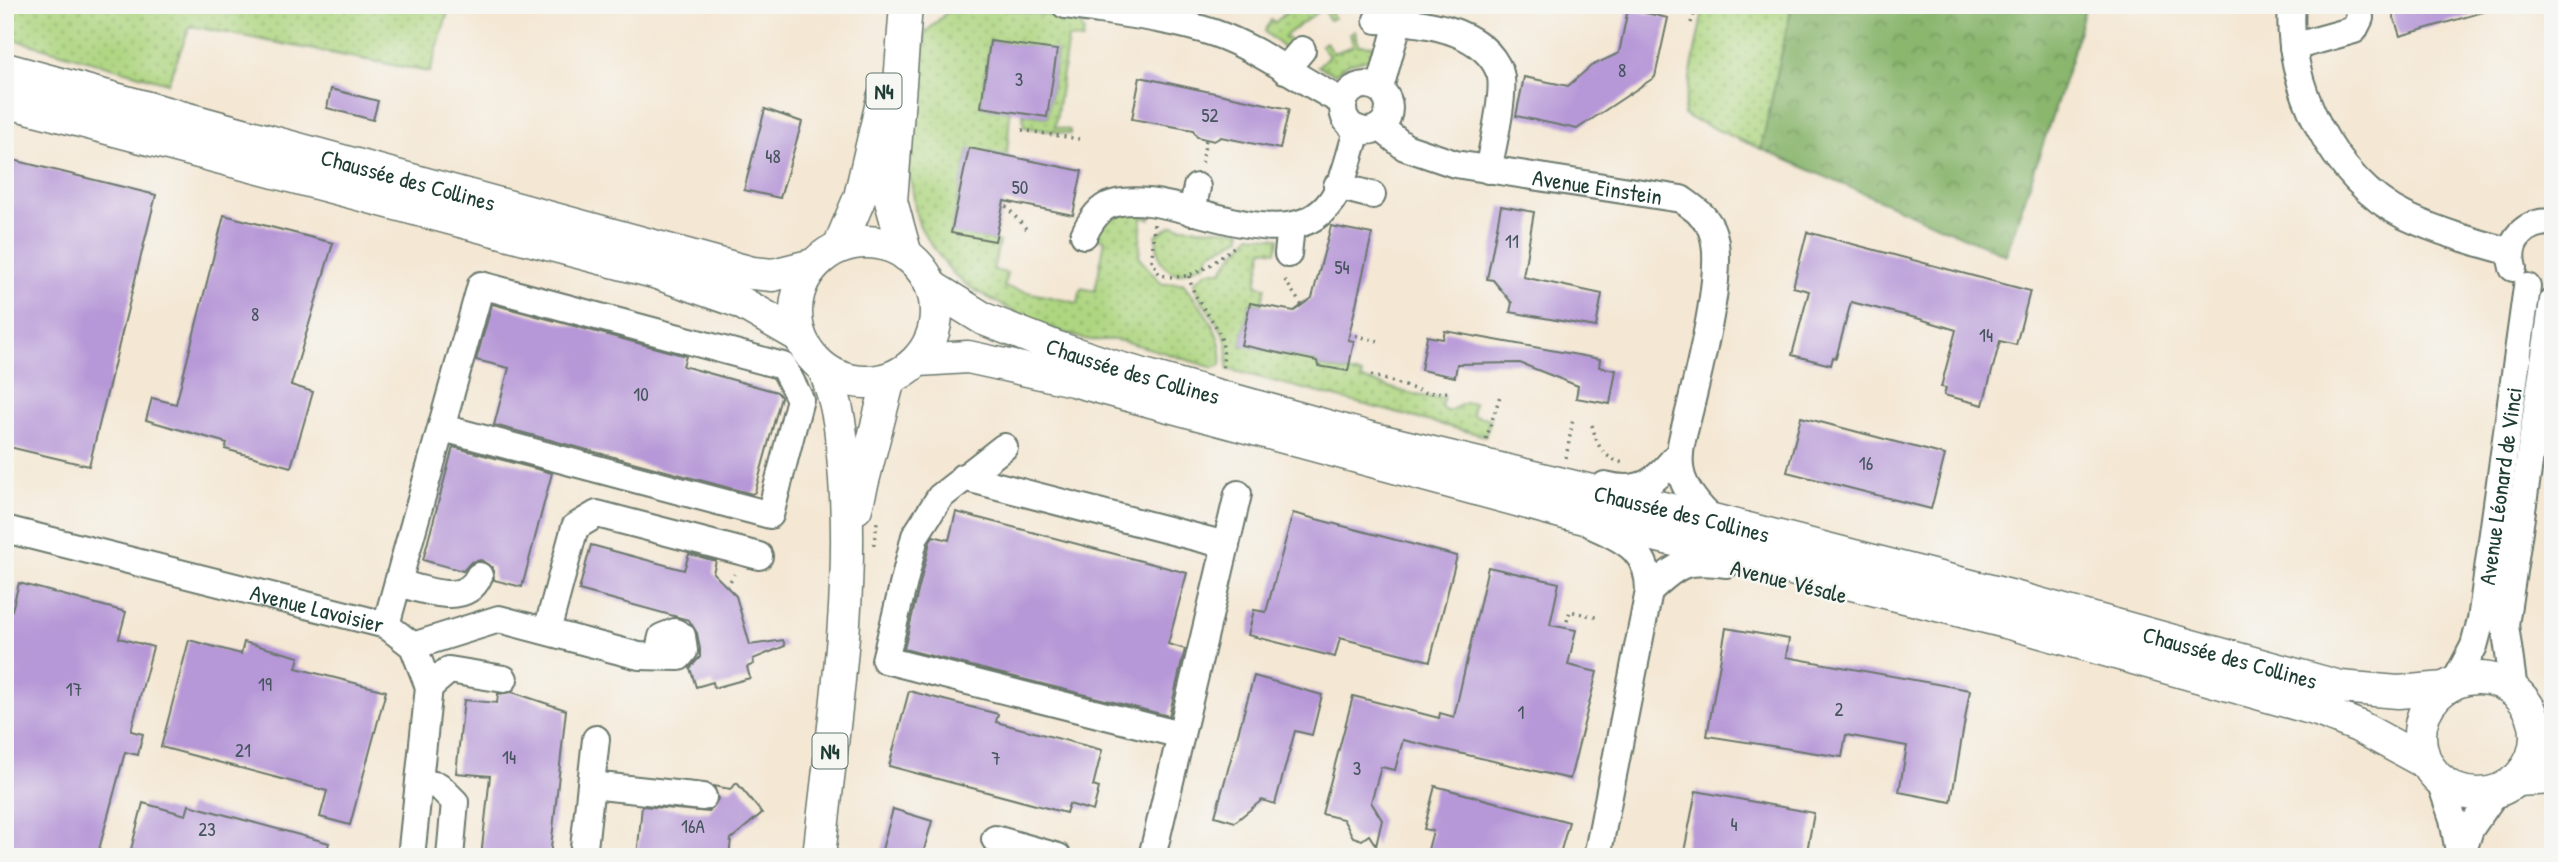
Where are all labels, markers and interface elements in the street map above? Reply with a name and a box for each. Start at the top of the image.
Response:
house number: 8 [1618,57,1626,83]
house number: 3 [1015,66,1023,92]
road number: N4 [866,74,902,108]
house number: 52 [1202,102,1219,128]
street label: Chaussée des Collines [318,141,499,218]
house number: 48 [765,143,781,169]
street label: Avenue Einstein [1530,161,1665,211]
house number: 50 [1012,174,1028,200]
house number: 11 [1505,228,1519,254]
house number: 54 [1334,254,1350,280]
house number: 8 [251,301,259,327]
house number: 14 [1979,322,1993,348]
street label: Chaussée des Collines [1042,330,1223,411]
house number: 10 [633,381,649,407]
street label: Avenue Léonard de Vinci [2471,385,2529,587]
house number: 16 [1859,450,1873,476]
street label: Chaussée des Collines [1591,477,1773,549]
street label: Avenue Vésale [1728,552,1850,610]
street label: Avenue Lavoisier [247,576,388,639]
street label: Chaussée des Collines [2140,618,2321,696]
house number: 19 [258,671,272,697]
house number: 17 [66,676,82,702]
house number: 2 [1835,696,1844,722]
house number: 1 [1518,699,1525,725]
road number: N4 [812,734,848,768]
house number: 21 [235,737,251,763]
house number: 14 [502,744,516,770]
house number: 7 [991,745,1001,771]
house number: 3 [1353,755,1361,781]
house number: 4 [1730,811,1738,837]
house number: 16A [681,813,705,839]
house number: 23 [198,816,216,842]

